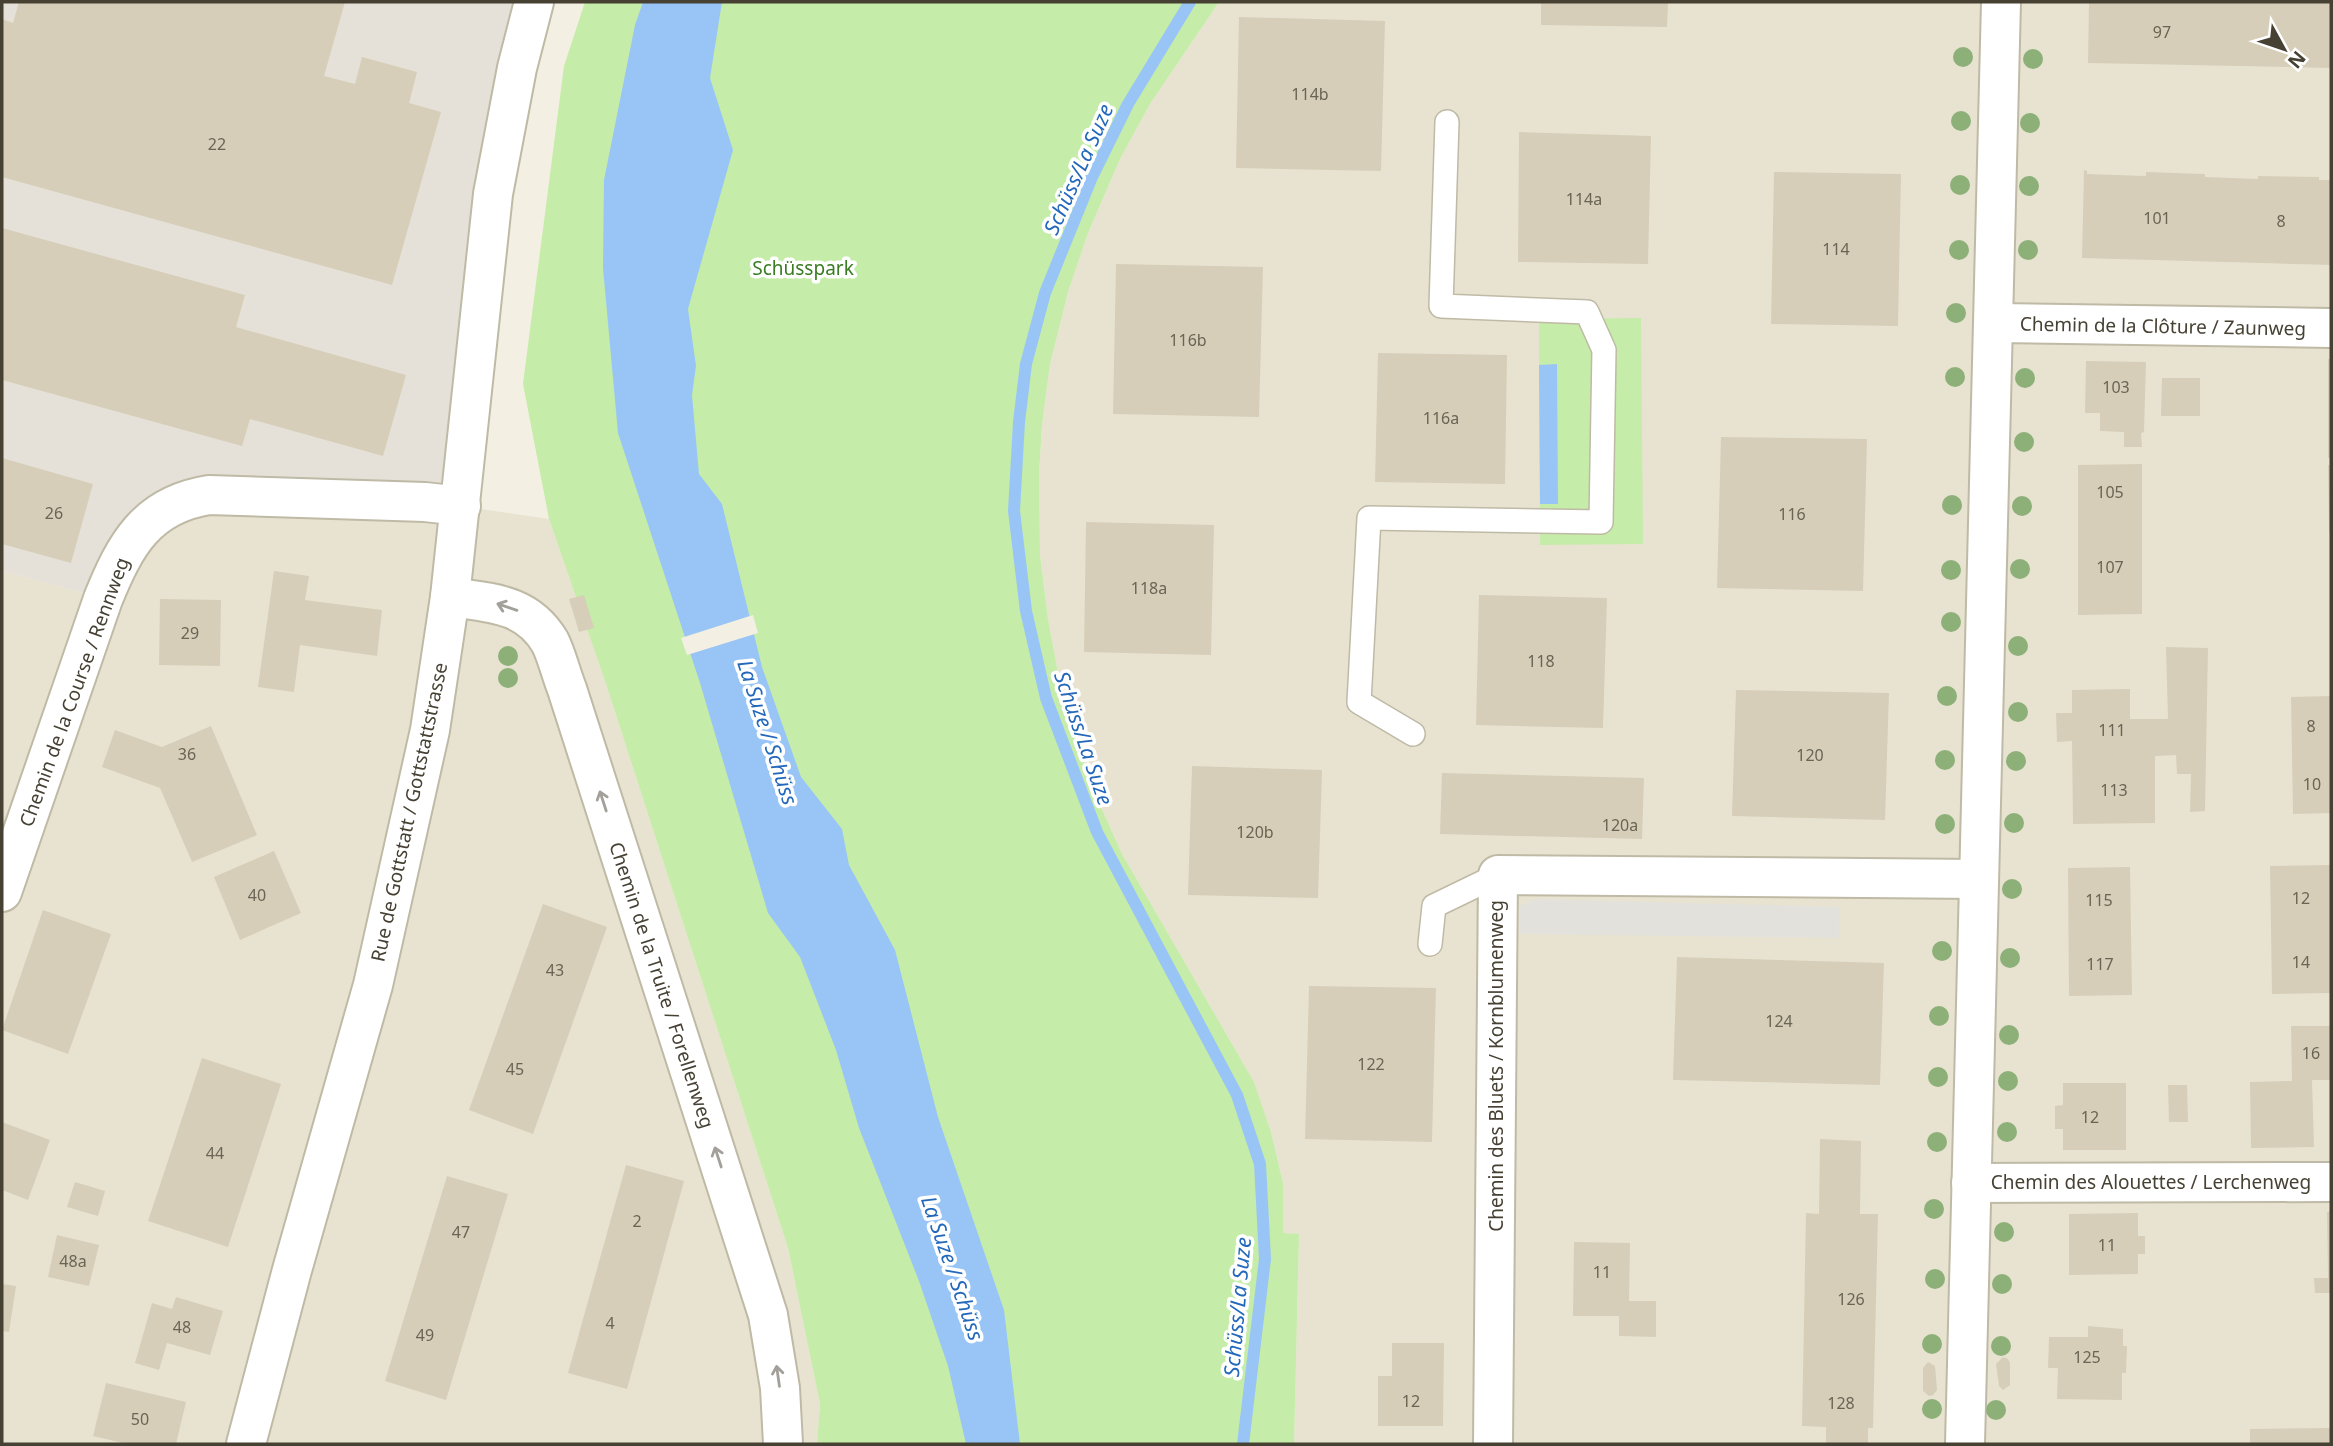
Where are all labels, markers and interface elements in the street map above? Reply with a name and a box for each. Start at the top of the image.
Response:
north arrow [2249,14,2319,84]
house number: 97 [2153,21,2171,43]
text: N [2282,46,2312,74]
house number: 114b [1291,83,1329,105]
water label: Schüss/La Suze [1037,99,1119,239]
house number: 22 [208,133,226,155]
house number: 114a [1566,188,1602,210]
house number: 101 [2143,207,2171,229]
house number: 8 [2276,210,2286,232]
house number: 114 [1822,238,1850,260]
park label: Schüsspark [752,255,854,281]
street label: Chemin de la Clôture / Zaunweg [2020,311,2306,341]
house number: 116b [1169,329,1207,351]
house number: 103 [2102,376,2130,398]
house number: 116a [1423,407,1459,429]
house number: 105 [2096,481,2124,503]
house number: 26 [45,502,63,524]
house number: 116 [1778,503,1806,525]
street label: Chemin de la Course / Rennweg [13,554,135,830]
house number: 107 [2096,556,2124,578]
house number: 118a [1131,577,1167,599]
one-way arrow [496,600,518,612]
house number: 29 [181,622,199,644]
house number: 118 [1527,650,1555,672]
water label: La Suze / Schüss [731,656,805,808]
street label: Rue de Gottstatt / Gottstattstrasse [365,660,453,964]
water label: Schüss/La Suze [1048,667,1120,809]
house number: 8 [2306,715,2316,737]
house number: 111 [2098,719,2126,741]
house number: 36 [178,743,196,765]
house number: 120 [1796,744,1824,766]
house number: 10 [2303,773,2321,795]
house number: 113 [2100,779,2128,801]
one-way arrow [596,790,609,812]
house number: 120a [1602,814,1638,836]
house number: 120b [1236,821,1274,843]
street label: Chemin de la Truite / Forellenweg [603,839,721,1131]
house number: 40 [248,884,266,906]
house number: 12 [2292,887,2310,909]
house number: 115 [2085,889,2113,911]
street label: Chemin des Bluets / Kornblumenweg [1483,900,1509,1232]
house number: 14 [2292,951,2310,973]
house number: 117 [2086,953,2114,975]
house number: 43 [546,959,564,981]
house number: 124 [1765,1010,1793,1032]
house number: 16 [2302,1042,2320,1064]
house number: 122 [1357,1053,1385,1075]
house number: 45 [506,1058,524,1080]
house number: 12 [2081,1106,2099,1128]
house number: 44 [206,1142,224,1164]
one-way arrow [710,1147,723,1169]
street label: Chemin des Alouettes / Lerchenweg [1991,1169,2311,1195]
water label: La Suze / Schüss [915,1192,991,1344]
house number: 2 [632,1210,642,1232]
house number: 47 [452,1221,470,1243]
house number: 11 [2098,1234,2116,1256]
water label: Schüss/La Suze [1217,1236,1257,1378]
house number: 48a [59,1250,87,1272]
house number: 11 [1593,1261,1611,1283]
house number: 126 [1837,1288,1865,1310]
house number: 4 [605,1312,615,1334]
house number: 48 [173,1316,191,1338]
house number: 49 [416,1324,434,1346]
house number: 125 [2073,1346,2101,1368]
one-way arrow [771,1365,784,1388]
house number: 12 [1402,1390,1420,1412]
house number: 128 [1827,1392,1855,1414]
house number: 50 [131,1408,149,1430]

